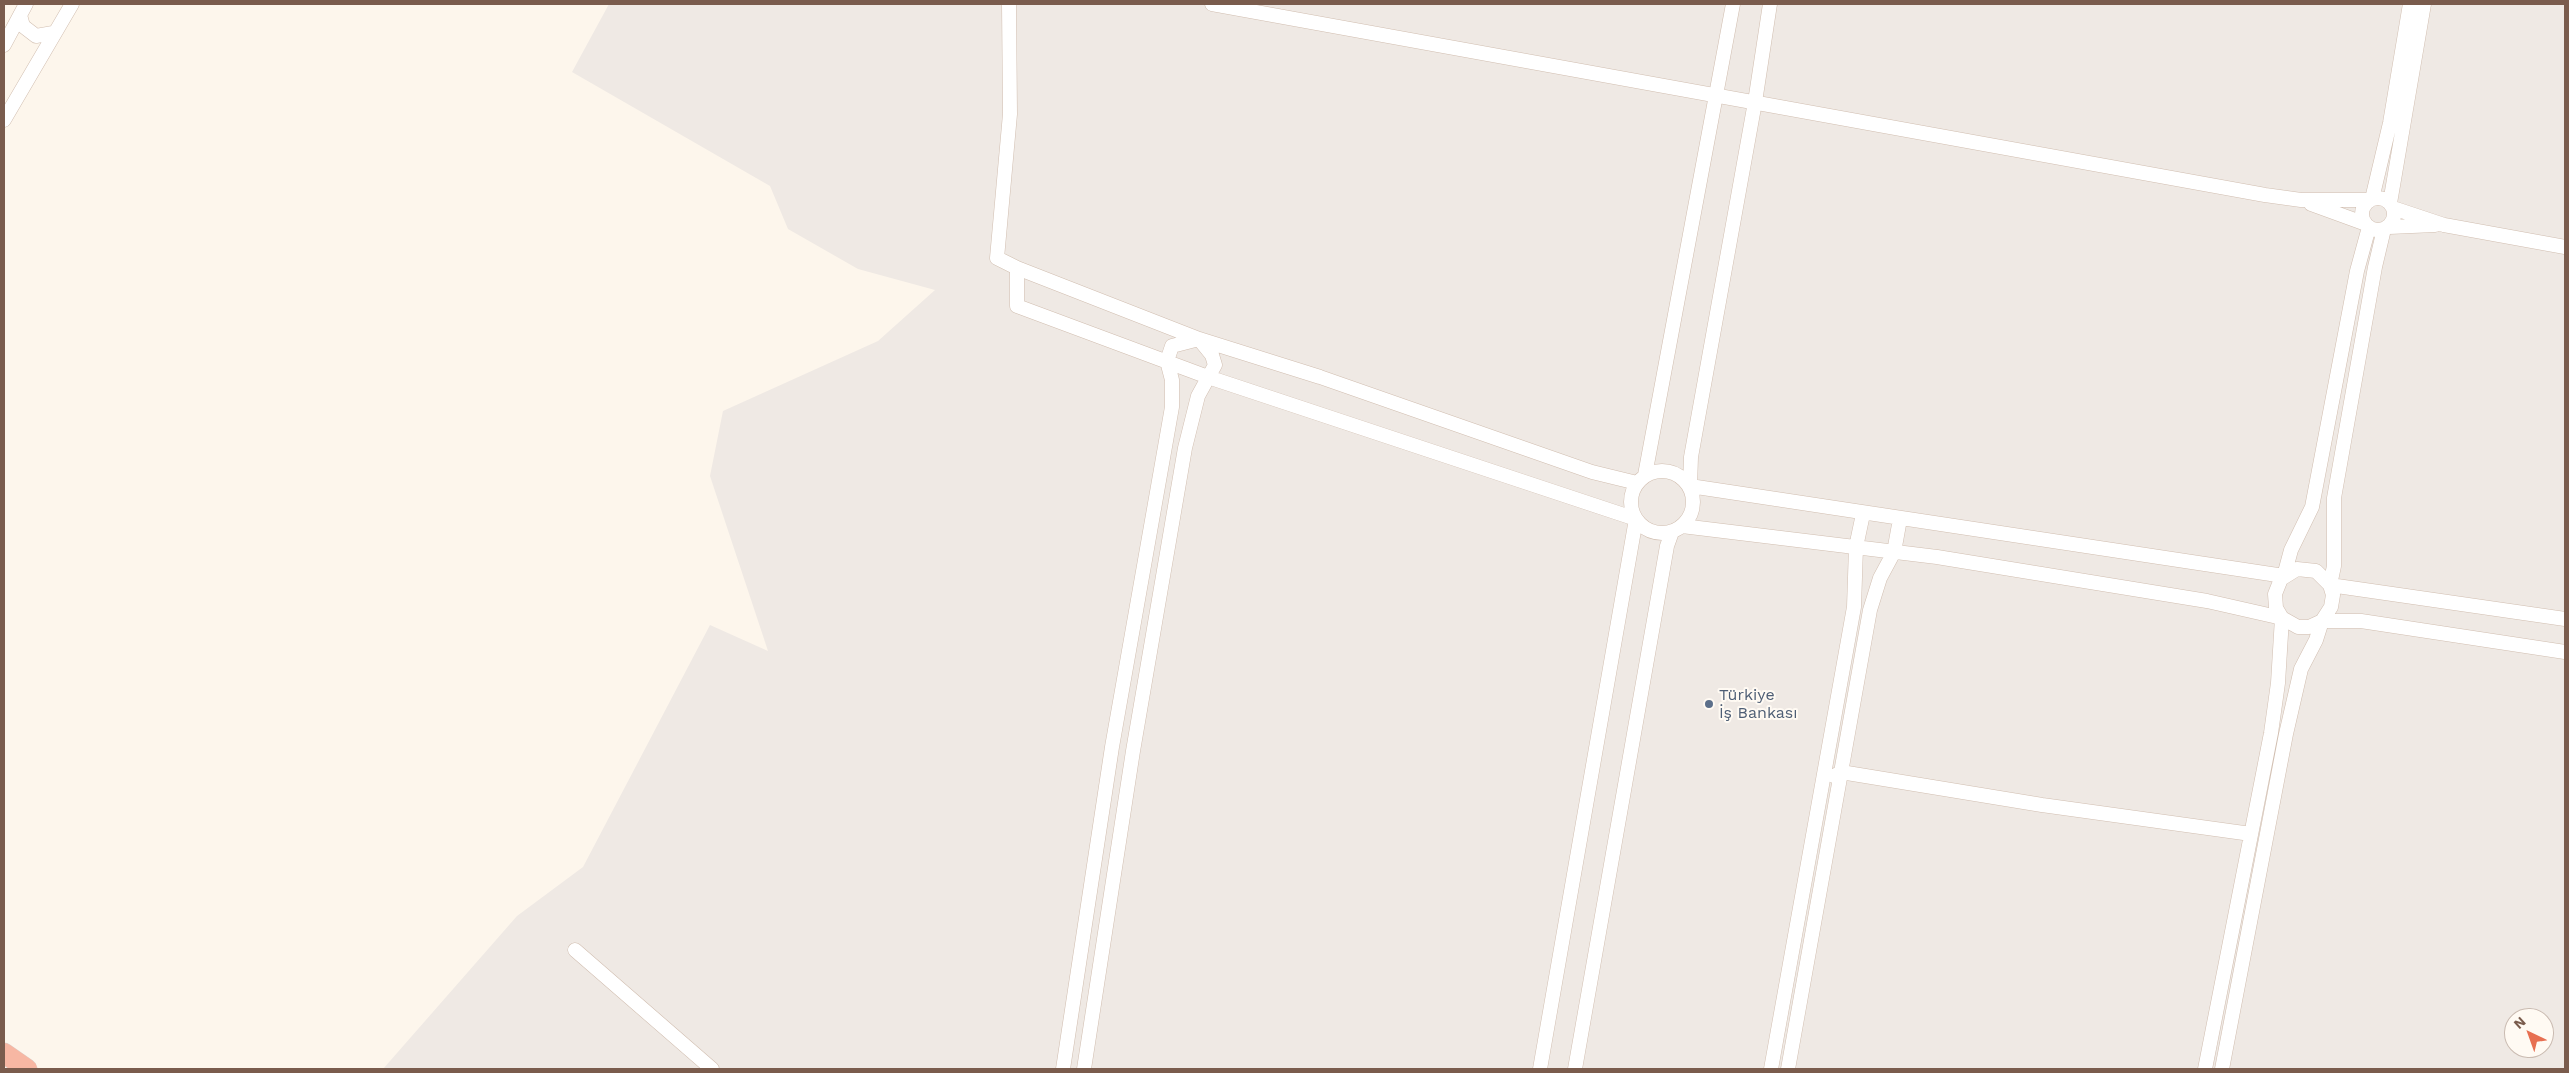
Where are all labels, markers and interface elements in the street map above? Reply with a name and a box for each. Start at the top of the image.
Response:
place label: Türkiye İş Bankası [1719,685,1798,723]
marker: Türkiye İş Bankası [1703,698,1715,710]
north arrow [2504,1008,2554,1058]
text: N [2510,1013,2529,1032]

